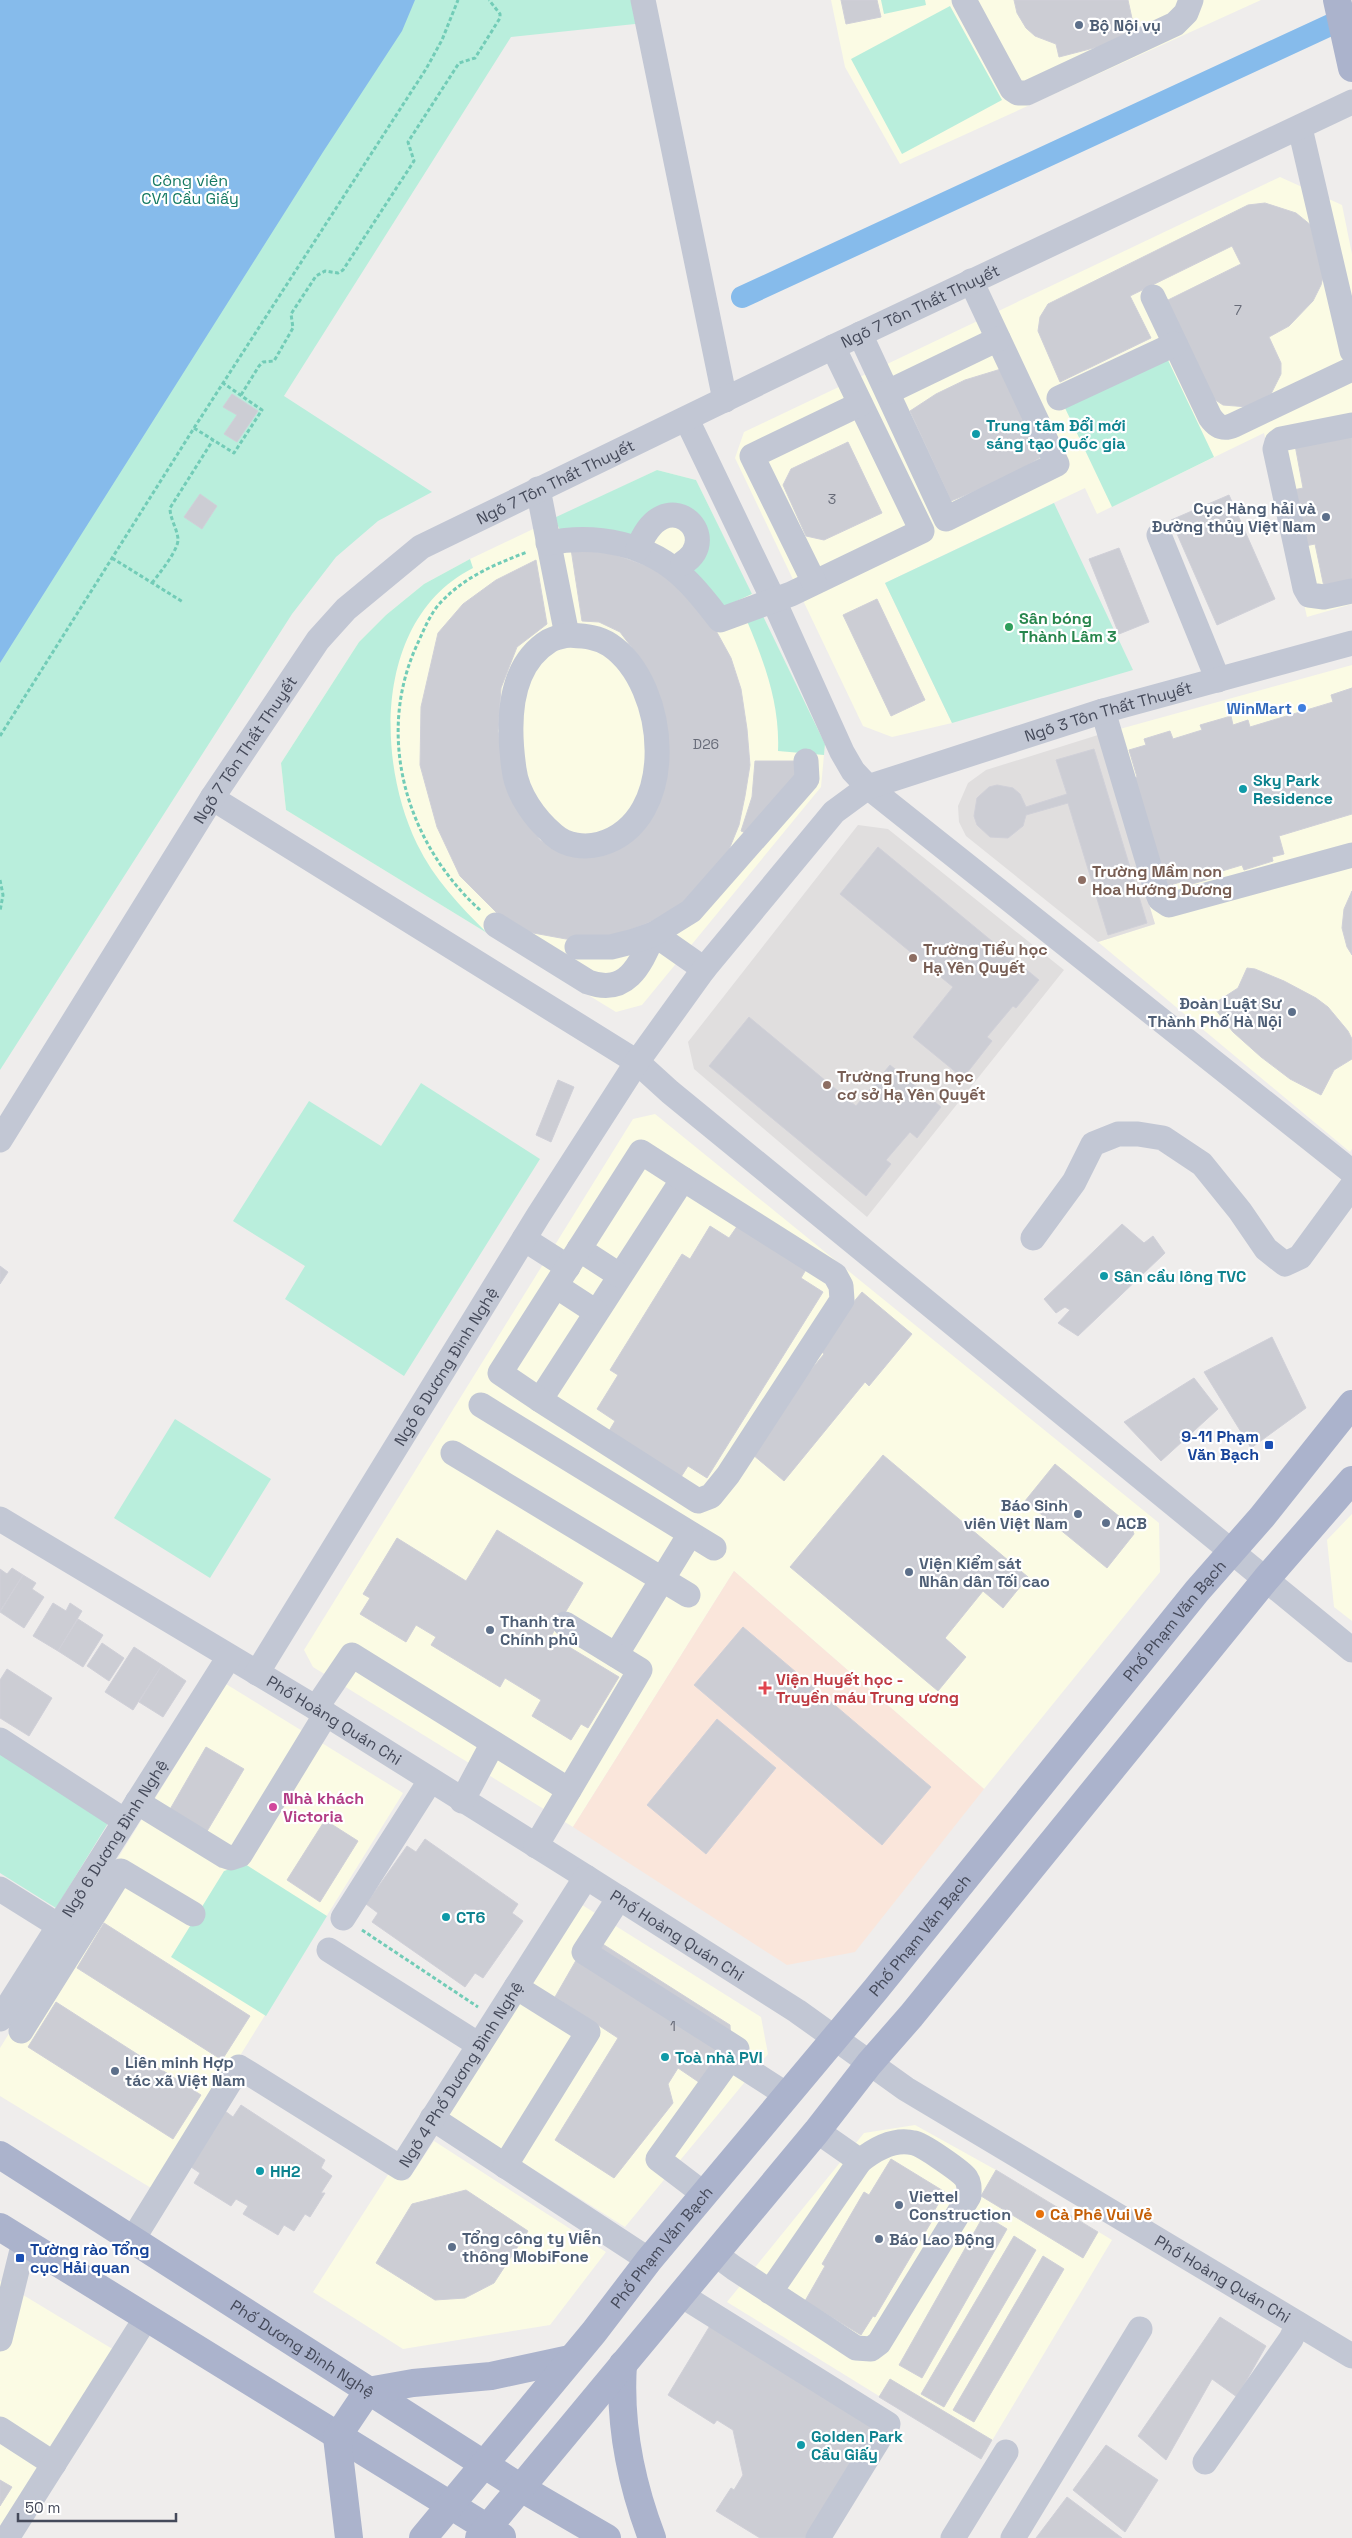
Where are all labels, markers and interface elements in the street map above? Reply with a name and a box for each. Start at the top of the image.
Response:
place label: Bộ Nội vụ [1089,15,1161,36]
marker: Bộ Nội vụ [1073,19,1085,31]
park label: Công viên CV1 Cầu Giấy [141,170,239,209]
street label: Ngõ 7 Tôn Thất Thuyết [837,259,1003,352]
house number: 7 [1234,301,1242,319]
place label: Trung tâm Đổi mới sáng tạo Quốc gia [986,415,1126,454]
marker: Trung tâm Đổi mới sáng tạo Quốc gia [970,428,982,440]
street label: Ngõ 7 Tôn Thất Thuyết [473,435,638,529]
house number: 3 [828,490,836,508]
place label: Cục Hàng hải và Đường thủy Việt Nam [1152,498,1316,537]
marker: Cục Hàng hải và Đường thủy Việt Nam [1320,511,1332,523]
place label: Sân bóng Thành Lâm 3 [1019,608,1117,647]
marker: Sân bóng Thành Lâm 3 [1003,621,1015,633]
street label: Ngõ 7 Tôn Thất Thuyết [188,672,302,827]
street label: Ngõ 3 Tôn Thất Thuyết [1022,677,1194,746]
place label: WinMart [1227,698,1292,719]
marker: WinMart [1296,702,1308,714]
house number: D26 [693,735,719,753]
place label: Sky Park Residence [1253,770,1333,809]
marker: Sky Park Residence [1237,783,1249,795]
place label: Trường Mầm non Hoa Hướng Dương [1092,861,1232,900]
marker: Trường Mầm non Hoa Hướng Dương [1076,874,1088,886]
place label: Trường Tiểu học Hạ Yên Quyết [923,939,1048,978]
marker: Trường Tiểu học Hạ Yên Quyết [907,952,919,964]
place label: Đoàn Luật Sư Thành Phố Hà Nội [1148,993,1282,1032]
marker: Đoàn Luật Sư Thành Phố Hà Nội [1286,1006,1298,1018]
place label: Trường Trung học cơ sở Hạ Yên Quyết [837,1066,986,1105]
marker: Trường Trung học cơ sở Hạ Yên Quyết [821,1079,833,1091]
place label: Sân cầu lông TVC [1114,1266,1246,1287]
marker: Sân cầu lông TVC [1098,1270,1110,1282]
street label: Ngõ 6 Dương Đình Nghệ [389,1283,502,1450]
place label: 9-11 Phạm Văn Bạch [1181,1426,1259,1465]
marker: 9-11 Phạm Văn Bạch [1263,1439,1275,1451]
place label: Báo Sinh viên Việt Nam [964,1495,1068,1534]
marker: Báo Sinh viên Việt Nam [1072,1508,1084,1520]
place label: ACB [1116,1513,1147,1534]
marker: ACB [1100,1517,1112,1529]
place label: Viện Kiểm sát Nhân dân Tối cao [919,1553,1050,1592]
street label: Phố Phạm Văn Bạch [1118,1555,1230,1685]
marker: Viện Kiểm sát Nhân dân Tối cao [903,1566,915,1578]
place label: Thanh tra Chính phủ [500,1611,578,1650]
marker: Thanh tra Chính phủ [484,1624,496,1636]
place label: Viện Huyết học - Truyền máu Trung ương [776,1669,959,1708]
street label: Phố Hoàng Quán Chi [263,1670,406,1769]
marker: Viện Huyết học - Truyền máu Trung ương [758,1681,772,1695]
street label: Ngõ 6 Dương Đình Nghệ [57,1755,172,1921]
place label: Nhà khách Victoria [283,1788,364,1827]
marker: Nhà khách Victoria [267,1801,279,1813]
street label: Phố Phạm Văn Bạch [864,1870,975,2001]
street label: Phố Hoàng Quán Chi [606,1885,748,1985]
place label: CT6 [456,1907,485,1928]
marker: CT6 [440,1911,452,1923]
street label: Ngõ 4 Phố Dương Đình Nghệ [394,1977,527,2171]
house number: 1 [670,2017,676,2035]
place label: Toà nhà PVI [675,2047,763,2068]
marker: Toà nhà PVI [659,2051,671,2063]
place label: Liên minh Hợp tác xã Việt Nam [125,2052,245,2091]
marker: Liên minh Hợp tác xã Việt Nam [109,2065,121,2077]
place label: HH2 [270,2161,301,2182]
marker: HH2 [254,2165,266,2177]
street label: Phố Phạm Văn Bạch [605,2182,717,2312]
place label: Viettel Construction [909,2186,1011,2225]
marker: Viettel Construction [893,2199,905,2211]
place label: Cà Phê Vui Vẻ [1050,2204,1153,2225]
marker: Cà Phê Vui Vẻ [1034,2208,1046,2220]
place label: Tổng công ty Viễn thông MobiFone [462,2228,601,2267]
place label: Báo Lao Động [889,2229,995,2250]
street label: Phố Hoàng Quán Chi [1151,2230,1295,2327]
marker: Báo Lao Động [873,2233,885,2245]
place label: Tường rào Tổng cục Hải quan [30,2239,149,2278]
marker: Tổng công ty Viễn thông MobiFone [446,2241,458,2253]
marker: Tường rào Tổng cục Hải quan [14,2252,26,2264]
street label: Phố Dương Đình Nghệ [226,2295,379,2402]
place label: Golden Park Cầu Giấy [811,2426,903,2465]
marker: Golden Park Cầu Giấy [795,2439,807,2451]
scale bar [18,2490,175,2522]
text: 50 m [25,2498,60,2517]

